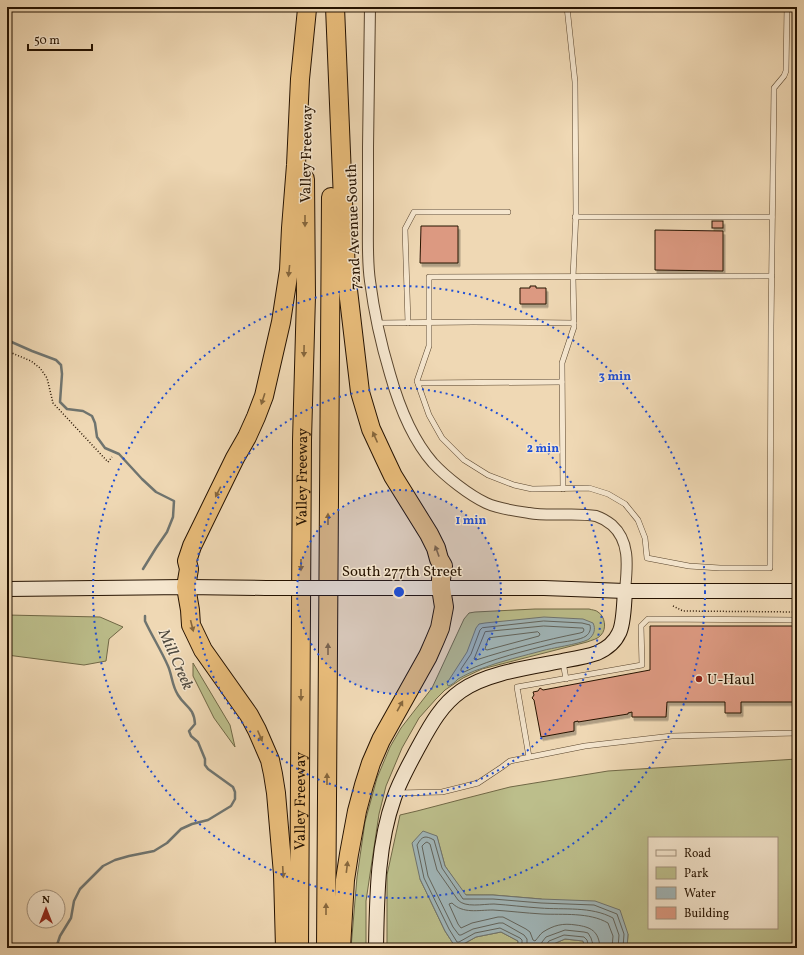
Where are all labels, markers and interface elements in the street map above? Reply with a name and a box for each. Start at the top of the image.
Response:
scale bar [28,26,92,52]
text: 50 m [34,33,60,49]
street label: Valley Freeway [296,105,319,203]
street label: 72nd Avenue South [342,163,367,290]
one-way arrow [302,215,308,228]
one-way arrow [285,265,292,277]
one-way arrow [301,345,308,357]
text: 3 min [599,369,631,385]
one-way arrow [259,393,265,405]
street label: Valley Freeway [292,428,314,526]
one-way arrow [372,432,378,443]
text: 2 min [527,441,559,457]
one-way arrow [215,487,221,498]
one-way arrow [325,512,331,525]
text: 1 min [456,513,487,529]
one-way arrow [433,545,439,557]
one-way arrow [298,559,305,571]
street label: South 277th Street [342,562,462,583]
centre of rings [392,585,406,599]
one-way arrow [189,620,195,632]
water label: Mill Creek [152,625,199,694]
one-way arrow [324,643,331,655]
place label: U-Haul [707,670,755,691]
marker: U-Haul [694,674,704,684]
one-way arrow [298,689,304,702]
one-way arrow [396,701,403,712]
one-way arrow [256,730,263,742]
street label: Valley Freeway [291,752,312,850]
one-way arrow [324,772,330,785]
legend [648,837,778,929]
text: Road [684,846,711,862]
one-way arrow [344,861,350,873]
one-way arrow [279,866,286,878]
text: Park [684,866,709,882]
text: Water [684,886,716,902]
north arrow [26,889,66,929]
text: N [42,893,50,908]
one-way arrow [323,902,329,915]
text: Building [684,906,729,922]

